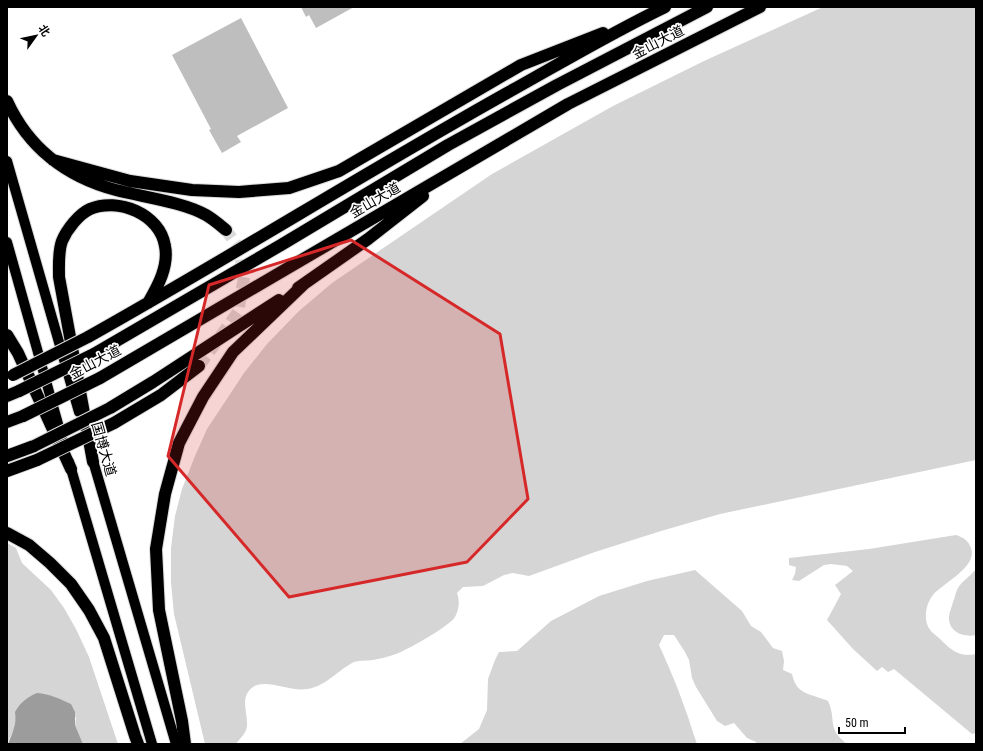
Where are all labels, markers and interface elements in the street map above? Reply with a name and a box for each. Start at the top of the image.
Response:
north arrow [16,16,56,56]
street label: 金山大道 [629,22,687,62]
text: 北 [36,23,52,39]
street label: 金山大道 [347,179,403,221]
street label: 金山大道 [67,342,123,382]
street label: 国博大道 [89,420,119,478]
scale bar [839,709,905,735]
text: 50 m [845,716,869,730]

